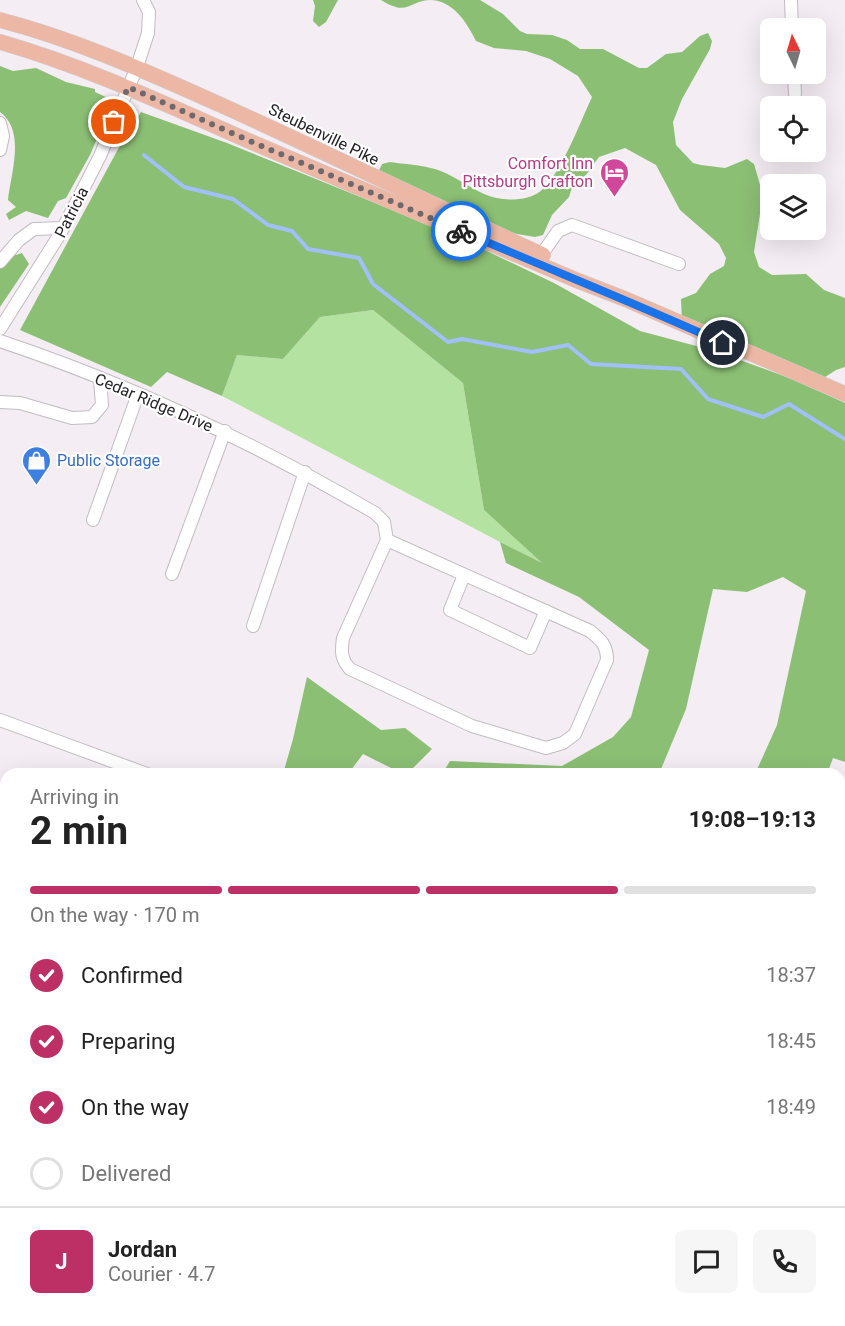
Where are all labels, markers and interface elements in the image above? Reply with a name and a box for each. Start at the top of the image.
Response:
north arrow [760,18,826,84]
map controls [760,18,826,240]
pin [88,96,139,147]
button: locate [760,96,826,162]
street label: Steubenville Pike [265,99,382,169]
icon: bag [97,105,130,138]
place label: Comfort Inn Pittsburgh Crafton [463,154,593,191]
hotel icon: Comfort Inn Pittsburgh Crafton [598,156,630,198]
button: layers [760,174,826,240]
street label: Patricia [51,184,92,241]
courier [431,201,491,261]
icon: bike [445,215,478,248]
pin [697,317,748,368]
icon: home [706,326,739,359]
street label: Cedar Ridge Drive [92,369,216,436]
shop icon: Public Storage [20,444,52,486]
place label: Public Storage [57,451,160,470]
text: Arriving in [30,785,119,809]
text: 19:08–19:13 [689,807,816,832]
text: 2 min [30,808,128,854]
text: On the way · 170 m [30,903,199,927]
icon: check [30,959,63,992]
text: Confirmed [81,963,183,988]
text: 18:37 [766,963,816,987]
icon: check [30,1025,63,1058]
text: Preparing [81,1029,175,1054]
text: 18:45 [766,1029,816,1053]
icon: check [30,1091,63,1124]
text: On the way [81,1095,189,1120]
text: 18:49 [766,1095,816,1119]
text: Delivered [81,1161,171,1186]
button: chat [675,1230,738,1293]
button: phone [753,1230,816,1293]
text: Jordan [108,1237,177,1262]
text: J [55,1249,68,1274]
text: Courier · 4.7 [108,1262,215,1286]

